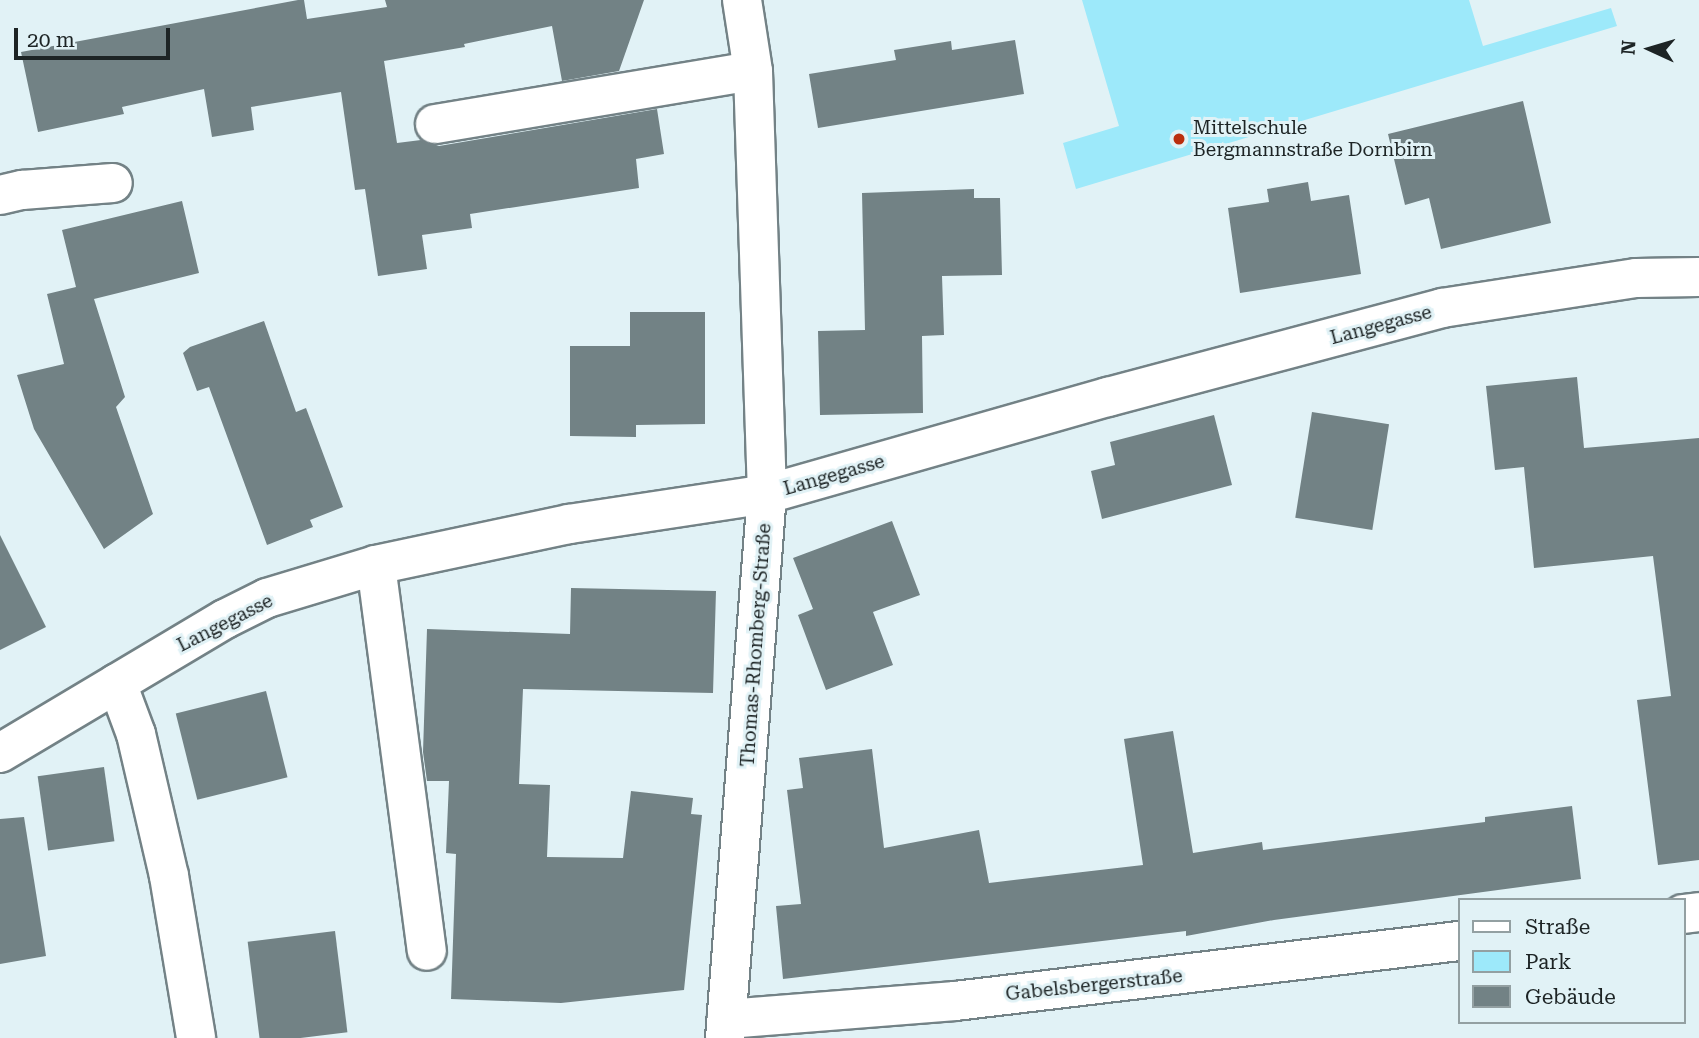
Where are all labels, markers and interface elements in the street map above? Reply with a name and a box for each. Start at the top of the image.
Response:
scale bar [18,14,173,58]
north arrow [1615,14,1685,84]
text: 20 m [27,28,75,52]
text: N [1617,39,1641,56]
place label: Mittelschule Bergmannstraße Dornbirn [1193,117,1432,161]
marker: Mittelschule Bergmannstraße Dornbirn [1171,131,1187,147]
street label: Langegasse [1328,300,1434,350]
street label: Langegasse [781,450,887,500]
street label: Thomas-Rhomberg-Straße [736,522,776,768]
street label: Langegasse [173,589,277,657]
legend [1458,898,1685,1024]
text: Straße [1525,915,1590,939]
text: Park [1525,950,1571,974]
street label: Gabelsbergerstraße [1004,964,1184,1006]
text: Gebäude [1525,985,1616,1009]

